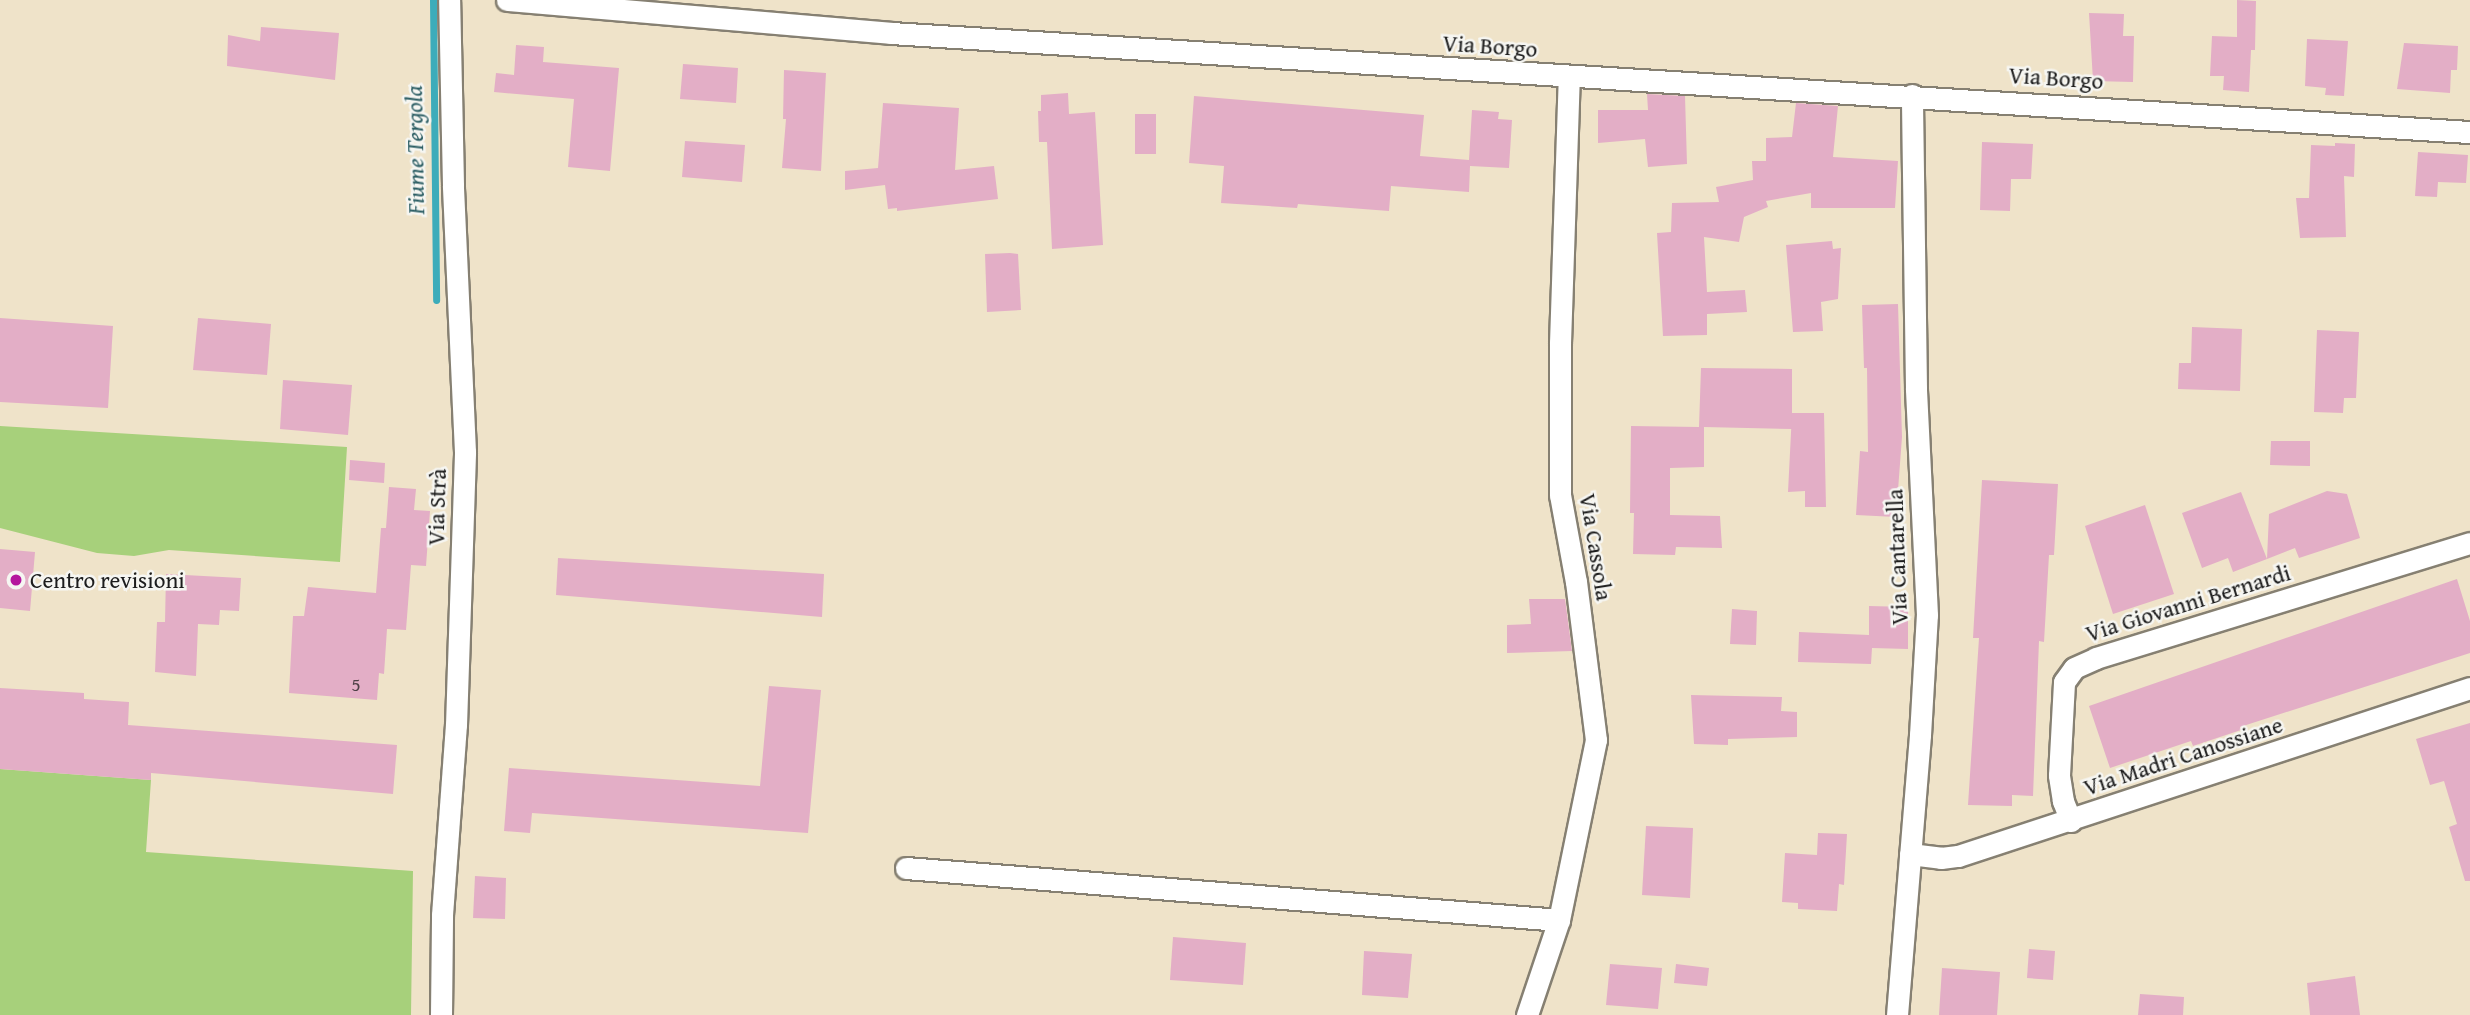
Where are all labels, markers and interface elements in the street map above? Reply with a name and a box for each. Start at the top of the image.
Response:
street label: Via Borgo [1442,29,1538,63]
street label: Via Borgo [2008,61,2104,95]
water label: Fiume Tergola [399,85,431,215]
street label: Via Strà [422,468,452,546]
street label: Via Cantarella [1881,488,1913,626]
street label: Via Cassola [1574,491,1618,603]
street label: Via Giovanni Bernardi [2082,559,2294,647]
place label: Centro revisioni [30,566,185,594]
marker: Centro revisioni [8,572,24,588]
house number: 5 [351,674,361,696]
street label: Via Madri Canossiane [2080,711,2286,801]

